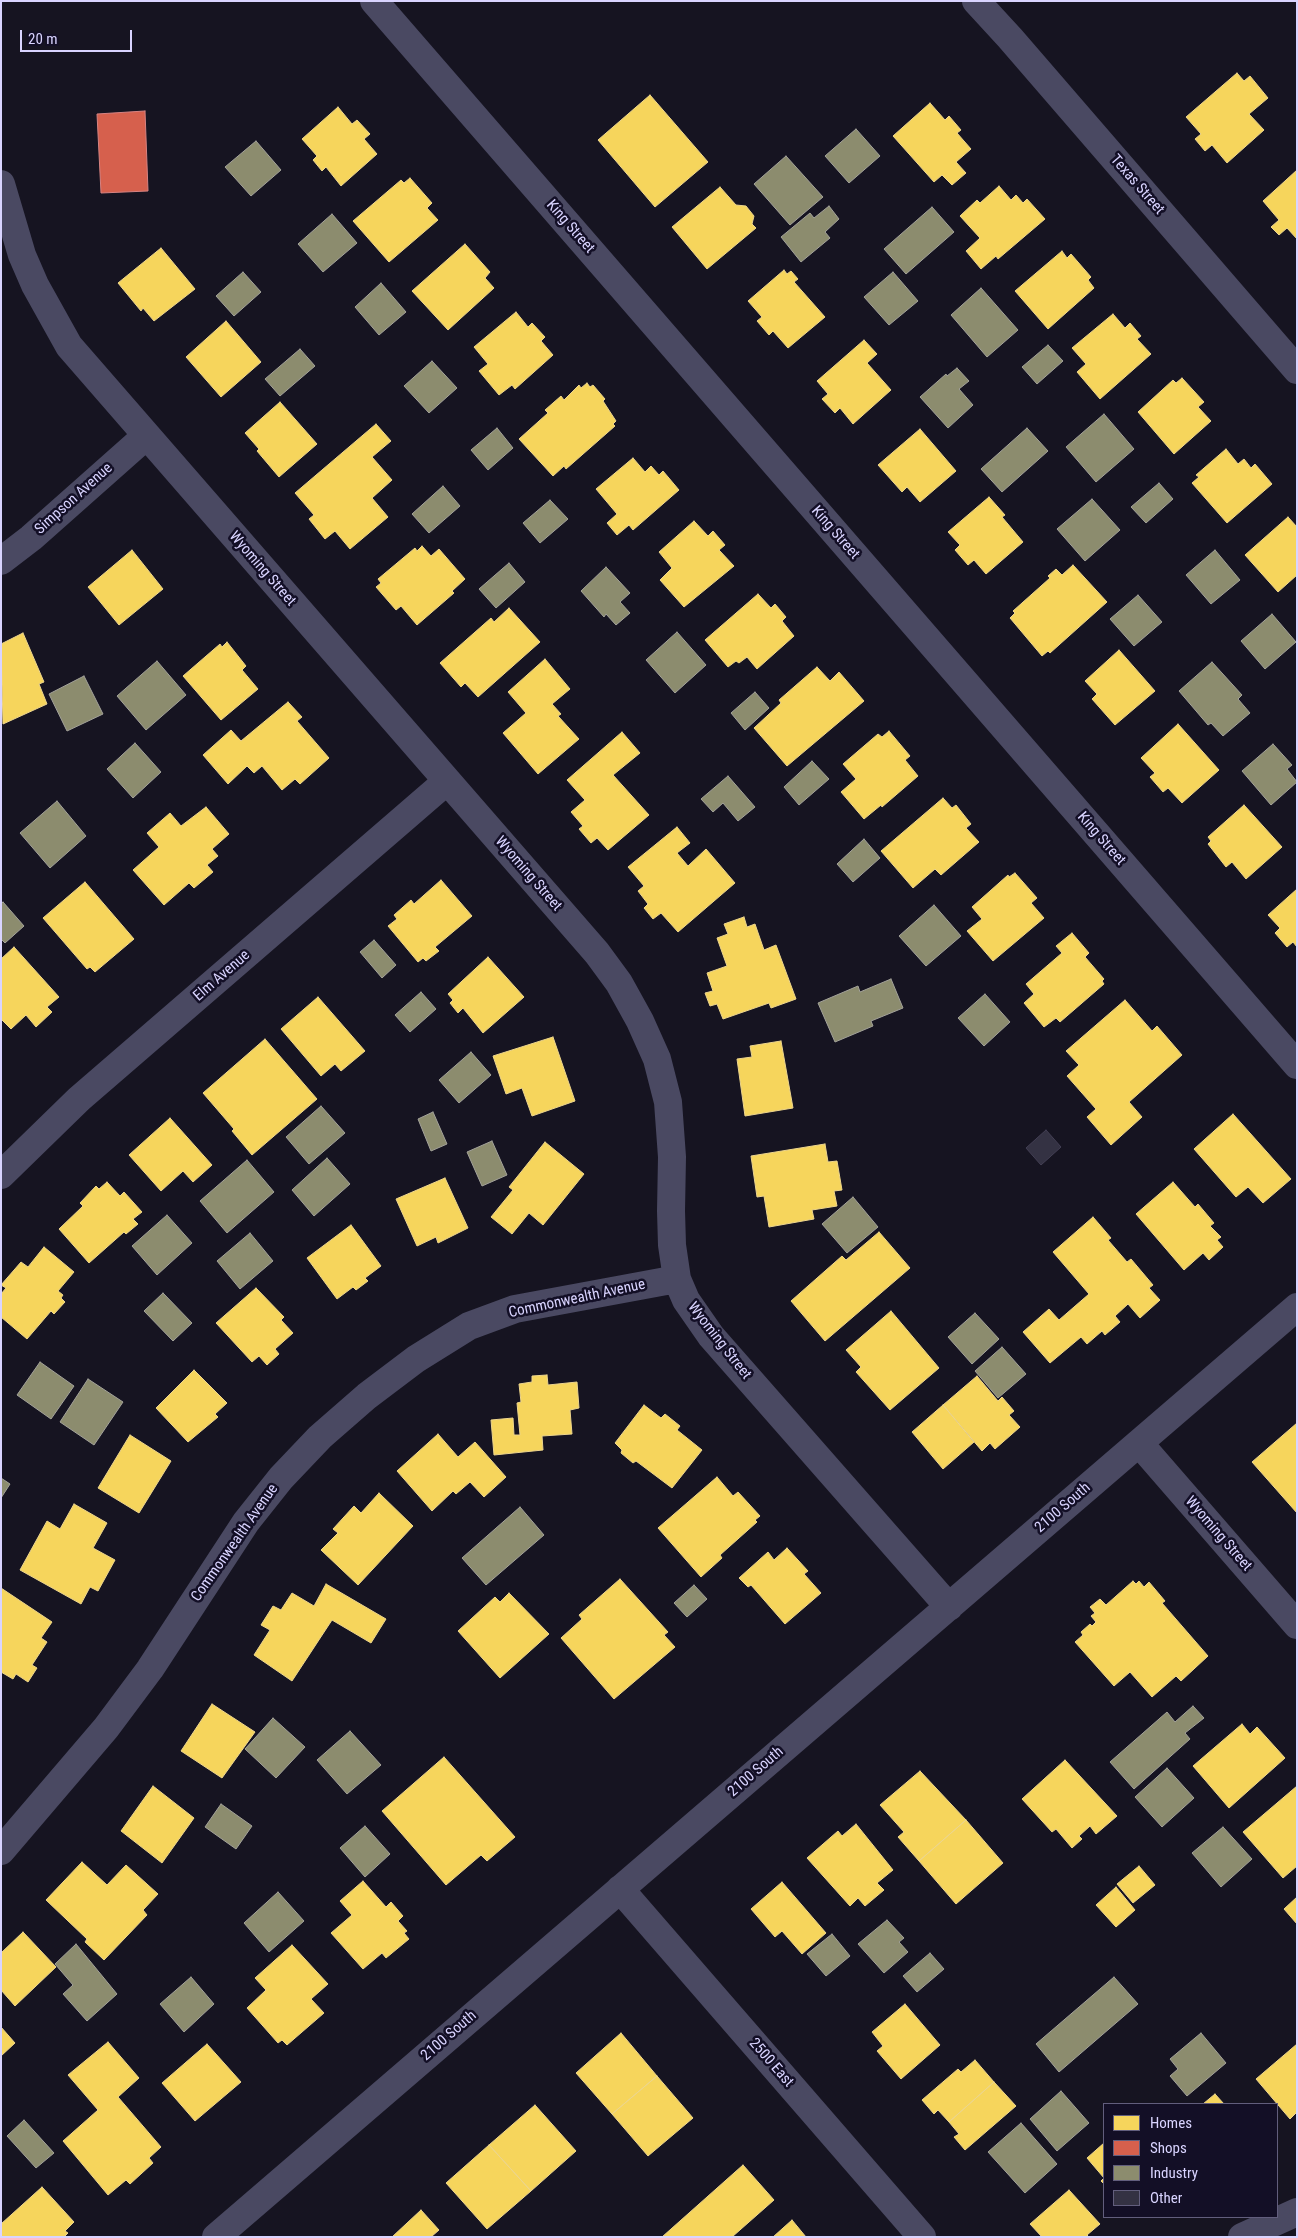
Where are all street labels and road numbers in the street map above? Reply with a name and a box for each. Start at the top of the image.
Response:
street label: Texas Street [1106,151,1168,219]
street label: King Street [542,197,598,257]
street label: Simpson Avenue [31,459,117,539]
street label: King Street [807,503,863,563]
street label: Wyoming Street [225,528,299,610]
street label: King Street [1073,809,1129,869]
street label: Wyoming Street [491,833,565,915]
street label: Elm Avenue [190,947,254,1005]
street label: Commonwealth Avenue [507,1276,647,1322]
street label: Wyoming Street [683,1299,755,1383]
street label: 2100 South [1032,1479,1094,1537]
street label: Commonwealth Avenue [188,1481,282,1605]
street label: Wyoming Street [1181,1493,1255,1575]
street label: 2100 South [725,1743,787,1801]
street label: 2100 South [418,2007,480,2065]
street label: 2500 East [745,2035,797,2091]

